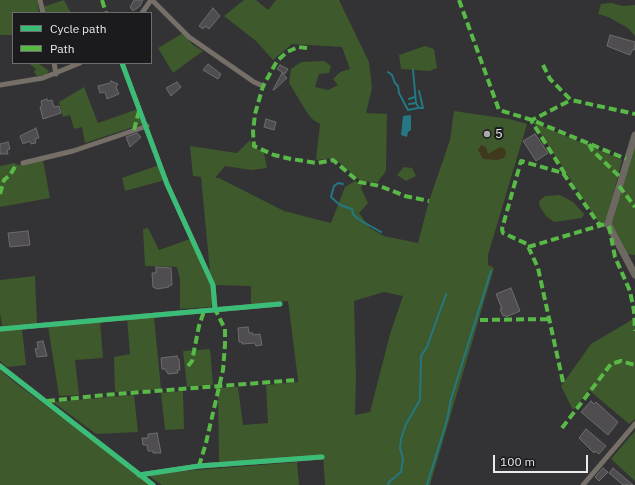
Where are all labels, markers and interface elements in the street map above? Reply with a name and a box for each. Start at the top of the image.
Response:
legend [12,12,152,64]
text: Cycle path [50,21,107,36]
text: Path [50,41,75,56]
place label: 5 [495,126,503,142]
marker: 5 [482,129,492,139]
scale bar [495,447,590,473]
text: 100 m [500,454,535,469]

